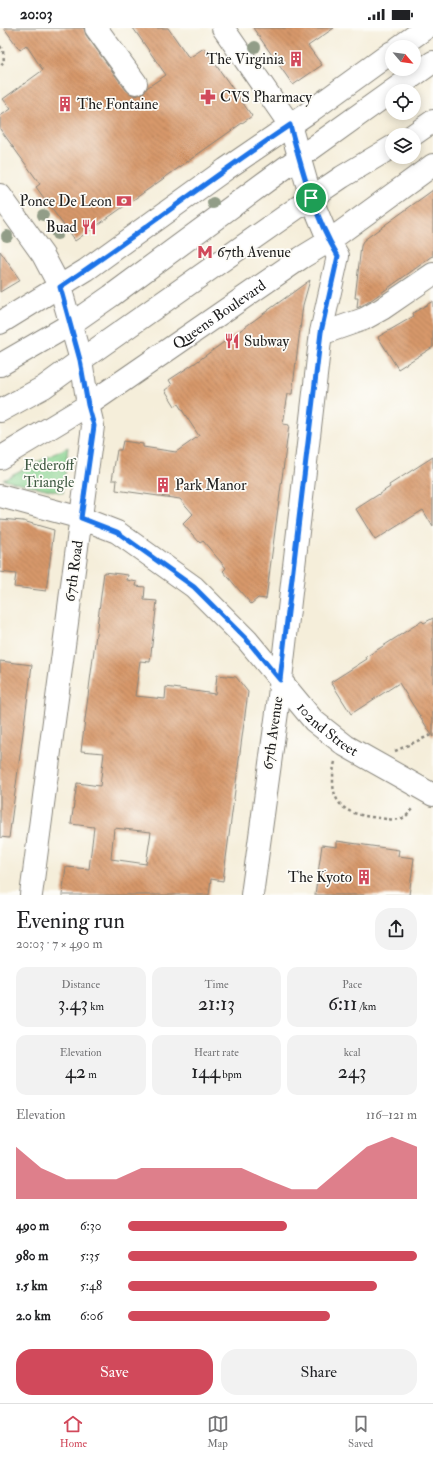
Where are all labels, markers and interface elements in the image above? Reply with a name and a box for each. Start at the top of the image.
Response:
text: 20:03 [20,5,52,24]
north arrow [385,40,421,76]
map controls [385,40,421,164]
place label: The Virginia [206,50,285,69]
building icon: The Virginia [287,50,305,68]
button: locate [385,84,421,120]
pharmacy icon: CVS Pharmacy [199,88,217,106]
place label: CVS Pharmacy [220,88,312,107]
building icon: The Fontaine [56,95,74,113]
place label: The Fontaine [77,95,158,114]
button: layers [385,128,421,164]
pin [294,181,328,215]
icon: arrive [300,187,322,209]
place label: Ponce De Leon [20,192,112,211]
bank icon: Ponce De Leon [115,192,133,210]
place label: Buad [46,218,78,237]
restaurant icon: Buad [80,218,98,236]
metro station icon: 67th Avenue [196,243,214,261]
place label: 67th Avenue [217,243,291,262]
street label: Queens Boulevard [169,275,270,353]
restaurant icon: Subway [223,332,241,350]
place label: Subway [244,332,289,351]
park label: Federoff Triangle [24,456,77,492]
building icon: Park Manor [154,476,172,494]
place label: Park Manor [175,476,247,495]
street label: 67th Road [60,539,88,603]
street label: 67th Avenue [258,695,288,771]
street label: 102nd Street [293,698,362,761]
place label: The Kyoto [288,868,352,887]
building icon: The Kyoto [355,868,373,886]
text: Evening run [16,907,125,935]
button: share [375,908,417,950]
text: 20:03 · 7 × 490 m [16,936,102,952]
text: Distance [62,978,100,991]
text: Time [204,978,229,991]
text: Pace [342,978,362,991]
text: 3.43 [58,991,88,1016]
text: 21:13 [198,991,235,1016]
text: 6:11 [328,991,357,1016]
text: km [88,1000,104,1013]
text: /km [357,1000,376,1013]
text: Elevation [60,1046,102,1059]
text: Heart rate [194,1046,239,1059]
text: kcal [344,1046,361,1059]
text: 42 [65,1059,86,1084]
text: 144 [191,1059,220,1084]
text: 243 [338,1059,366,1084]
text: m [86,1068,97,1081]
text: bpm [220,1068,242,1081]
text: Elevation [16,1107,66,1123]
text: 116–121 m [366,1107,417,1123]
text: 490 m [16,1218,49,1234]
text: 6:30 [80,1218,101,1234]
text: 980 m [16,1248,48,1264]
text: 5:35 [80,1248,100,1264]
text: 1.5 km [16,1278,48,1294]
text: 5:48 [80,1278,102,1294]
text: 2.0 km [16,1308,51,1324]
text: 6:06 [80,1308,103,1324]
button: Save [16,1349,213,1395]
button: Share [221,1349,417,1395]
tab: Home [60,1413,87,1450]
tab: Map [207,1413,229,1450]
tab: Saved [348,1413,373,1450]

